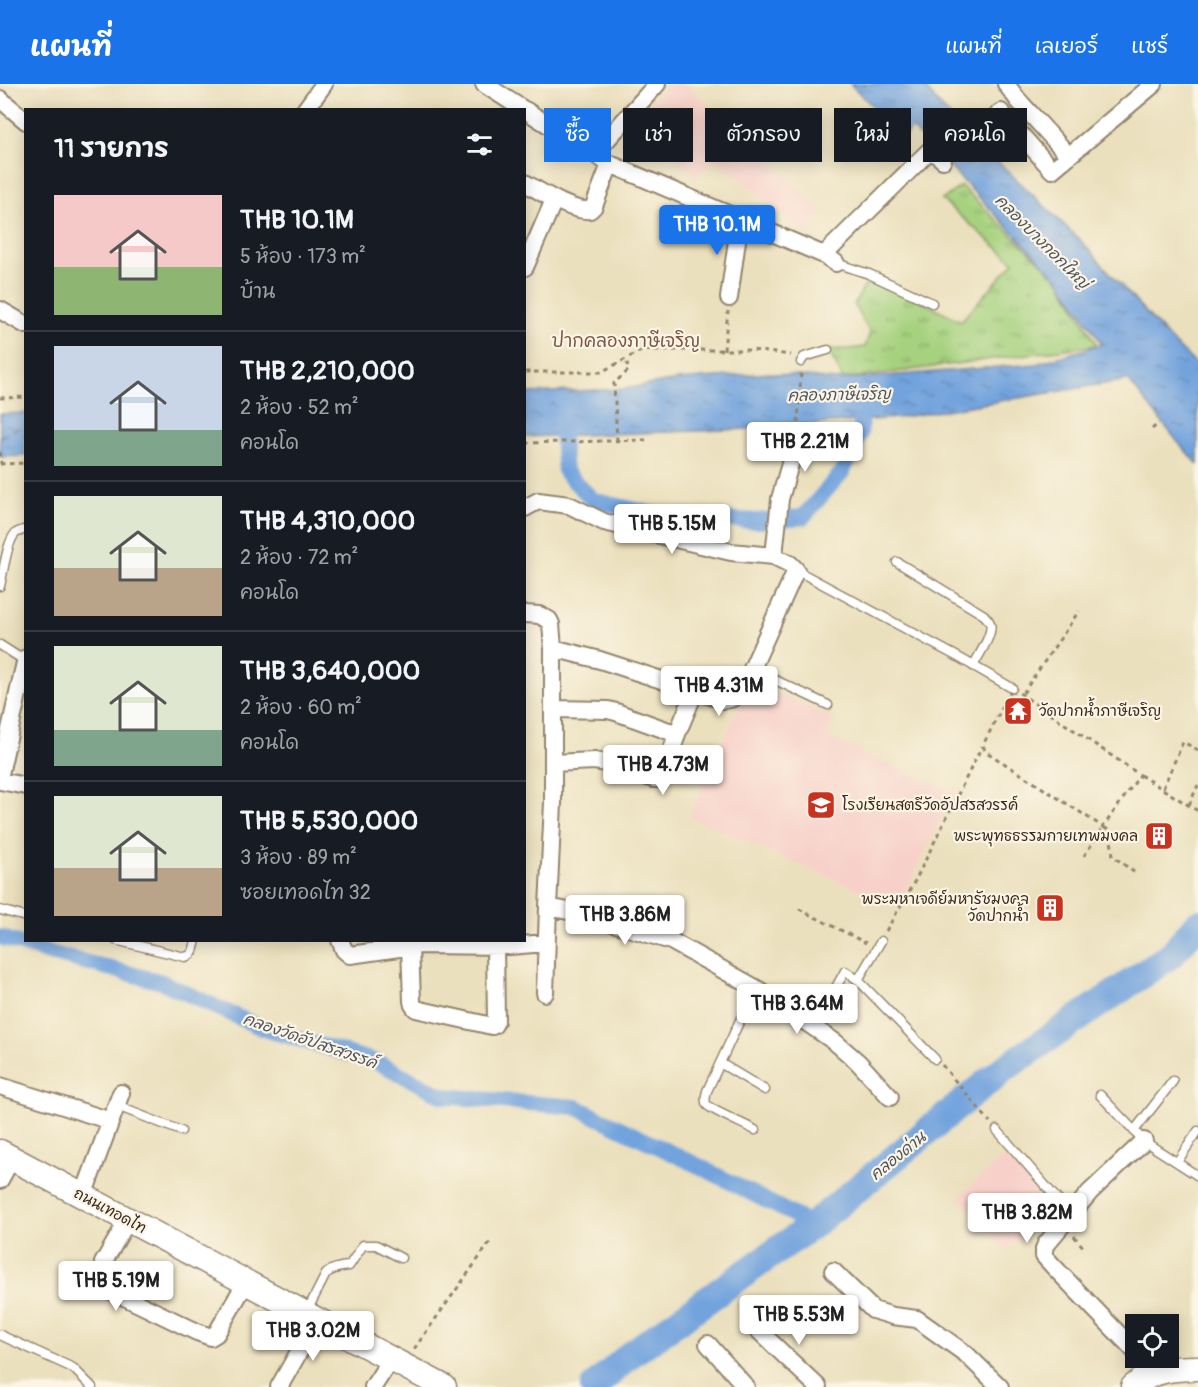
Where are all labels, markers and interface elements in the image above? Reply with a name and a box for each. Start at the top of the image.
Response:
text: แผนที่ [30,30,112,65]
text: แผนที่ [945,33,1002,60]
text: เลเยอร์ [1035,33,1098,60]
text: แชร์ [1131,33,1168,60]
chip: ซื้อ [544,108,611,162]
chip: เช่า [623,108,693,162]
chip: ตัวกรอง [705,108,822,162]
chip: ใหม่ [834,108,911,162]
chip: คอนโด [923,108,1027,162]
icon: filters [463,128,496,161]
text: 11 รายการ [54,133,169,165]
water label: คลองบางกอกใหญ่ [991,190,1096,295]
text: THB 10.1M [240,204,354,236]
pin: THB 10.1M [648,205,786,256]
text: THB 10.1M [673,212,761,237]
icon: home [102,219,174,291]
text: 5 ห้อง · 173 m² [240,244,366,269]
text: บ้าน [240,279,275,304]
district label: ปากคลองภาษีเจริญ [552,329,700,353]
text: THB 2,210,000 [240,355,415,387]
icon: home [102,370,174,442]
water label: คลองภาษีเจริญ [787,384,892,406]
text: 2 ห้อง · 52 m² [240,395,359,420]
pin: THB 2.21M [736,422,874,473]
text: THB 2.21M [761,429,849,454]
text: คอนโด [240,430,299,455]
pin: THB 5.15M [603,504,741,555]
text: THB 4,310,000 [240,505,415,537]
text: THB 5.15M [628,511,716,536]
icon: home [102,520,174,592]
text: 2 ห้อง · 72 m² [240,545,358,570]
text: คอนโด [240,580,299,605]
text: THB 3,640,000 [240,655,420,687]
pin: THB 4.31M [650,666,788,717]
icon: home [102,670,174,742]
text: THB 4.31M [675,673,763,698]
text: 2 ห้อง · 60 m² [240,695,362,720]
temple icon: วัดปากน้ำภาษีเจริญ [1002,695,1034,727]
place label: วัดปากน้ำภาษีเจริญ [1039,697,1161,721]
text: คอนโด [240,730,299,755]
pin: THB 4.73M [594,745,732,796]
text: THB 4.73M [617,752,709,777]
school or university icon: โรงเรียนสตรีวัดอัปสรสวรรค์ [805,789,837,821]
place label: โรงเรียนสตรีวัดอัปสรสวรรค์ [842,795,1018,815]
text: THB 5,530,000 [240,805,418,837]
icon: home [102,820,174,892]
building icon: พระพุทธธรรมกายเทพมงคล [1143,820,1175,852]
place label: พระพุทธธรรมกายเทพมงคล [953,827,1138,847]
text: 3 ห้อง · 89 m² [240,845,357,870]
text: ซอยเทอดไท 32 [240,880,371,905]
place label: พระมหาเจดีย์มหารัชมงคล วัดปากน้ำ [861,889,1029,926]
building icon: พระมหาเจดีย์มหารัชมงคล วัดปากน้ำ [1034,892,1066,924]
pin: THB 3.86M [556,895,694,946]
text: THB 3.86M [579,902,671,927]
pin: THB 3.64M [728,984,866,1035]
text: THB 3.64M [751,991,843,1016]
water label: คลองวัดอัปสรสวรรค์ [241,1008,384,1075]
water label: คลองด่าน [865,1126,931,1185]
street label: ถนนเทอดไท [71,1183,150,1238]
pin: THB 3.82M [958,1193,1096,1244]
text: THB 3.82M [982,1200,1072,1225]
pin: THB 5.19M [47,1261,185,1312]
text: THB 5.19M [72,1268,160,1293]
pin: THB 5.53M [730,1295,868,1346]
text: THB 5.53M [753,1302,845,1327]
pin: THB 3.02M [244,1311,382,1362]
map controls [1125,1314,1179,1368]
button: locate [1125,1314,1179,1368]
text: THB 3.02M [266,1318,360,1343]

